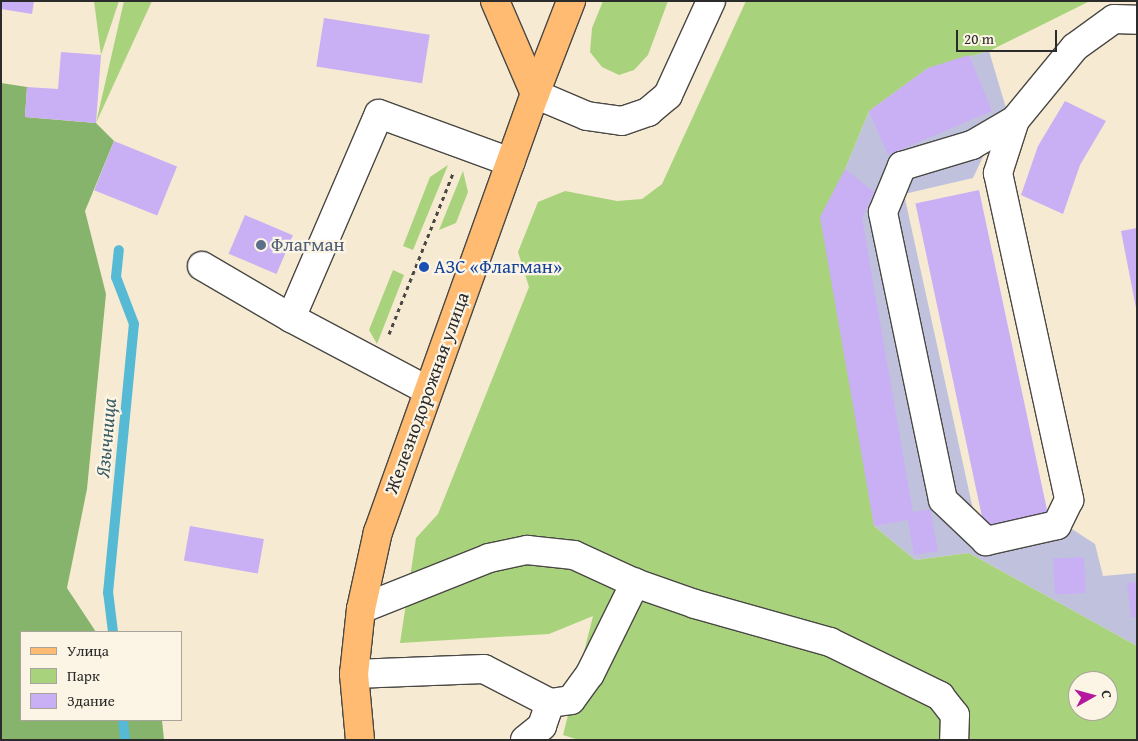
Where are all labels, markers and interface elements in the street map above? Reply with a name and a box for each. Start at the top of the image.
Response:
scale bar [958,20,1059,52]
text: 20 m [964,28,994,49]
place label: Флагман [271,234,345,256]
marker: Флагман [255,239,267,251]
place label: АЗС «Флагман» [434,256,562,278]
marker: АЗС «Флагман» [418,261,430,273]
street label: Железнодорожная улица [380,289,474,497]
water label: Язычница [90,397,120,479]
legend [20,631,182,721]
text: Улица [67,640,109,661]
text: Парк [67,665,100,686]
north arrow [1068,671,1118,721]
text: С [1096,689,1117,699]
text: Здание [67,690,115,711]

